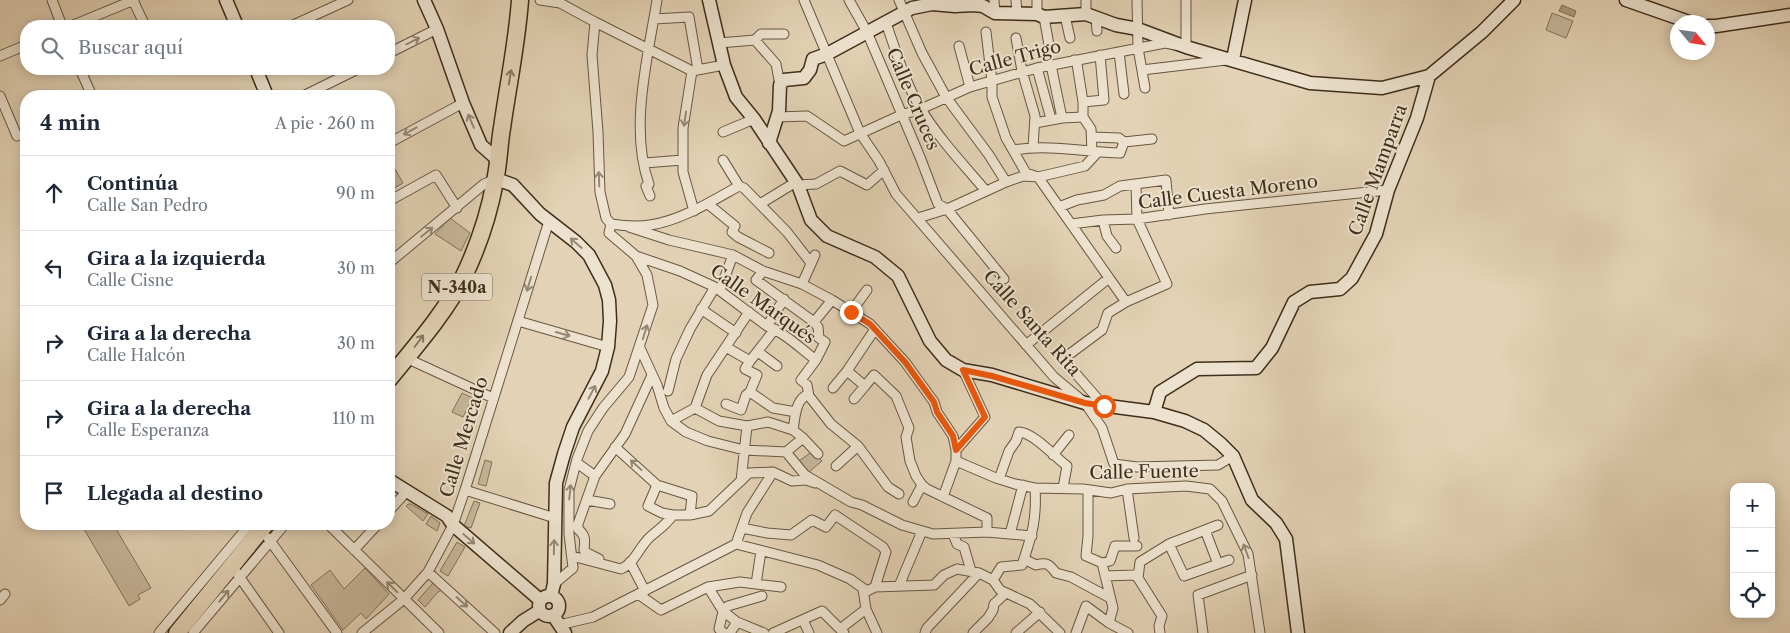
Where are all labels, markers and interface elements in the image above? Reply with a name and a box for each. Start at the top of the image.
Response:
north arrow [1670,15,1715,60]
search box [20,20,395,75]
icon: search [38,34,66,62]
street label: Calle Trigo [967,35,1063,81]
text: Buscar aquí [78,36,183,59]
one-way arrow [405,36,420,45]
street label: Calle Cruces [882,45,944,153]
one-way arrow [506,69,516,85]
street label: Calle Mamparra [1344,101,1412,239]
text: 4 min [40,110,101,135]
one-way arrow [680,111,690,127]
text: A pie · 260 m [275,113,375,133]
one-way arrow [465,114,475,129]
one-way arrow [404,127,418,137]
street label: Calle Cuesta Moreno [1137,170,1319,214]
text: Continúa [87,172,178,195]
one-way arrow [595,172,604,188]
icon: ahead [40,179,68,207]
text: 90 m [336,183,375,203]
text: Calle San Pedro [87,195,208,215]
one-way arrow [420,227,433,238]
one-way arrow [570,238,583,249]
text: Gira a la izquierda [87,247,266,270]
icon: left [40,254,68,282]
text: 30 m [337,258,375,278]
street label: Calle Marqués [706,260,820,348]
street label: Calle Santa Rita [979,265,1086,381]
text: Calle Cisne [87,270,174,290]
road number: N-340a [422,274,492,300]
one-way arrow [524,276,534,292]
route end [840,301,863,324]
text: Gira a la derecha [87,322,251,345]
one-way arrow [641,324,650,340]
icon: right [40,329,68,357]
one-way arrow [554,329,570,339]
text: 30 m [337,333,375,353]
one-way arrow [414,335,425,348]
text: Calle Halcón [87,345,186,365]
street label: Calle Mercado [435,374,493,500]
one-way arrow [588,385,597,400]
route start [1093,395,1116,418]
text: Gira a la derecha [87,397,251,420]
icon: right [40,404,68,432]
text: 110 m [332,408,375,428]
text: Calle Esperanza [87,420,209,440]
one-way arrow [629,460,642,471]
street label: Calle Fuente [1089,460,1199,484]
icon: arrive [40,479,68,507]
text: Llegada al destino [87,482,263,505]
map controls [1730,483,1775,618]
button: + [1730,483,1775,528]
one-way arrow [565,484,575,500]
button: − [1730,528,1775,573]
one-way arrow [463,534,476,545]
one-way arrow [550,539,559,555]
one-way arrow [1241,543,1250,559]
button: locate [1730,573,1775,618]
one-way arrow [386,581,398,593]
one-way arrow [218,589,230,602]
one-way arrow [455,597,468,608]

